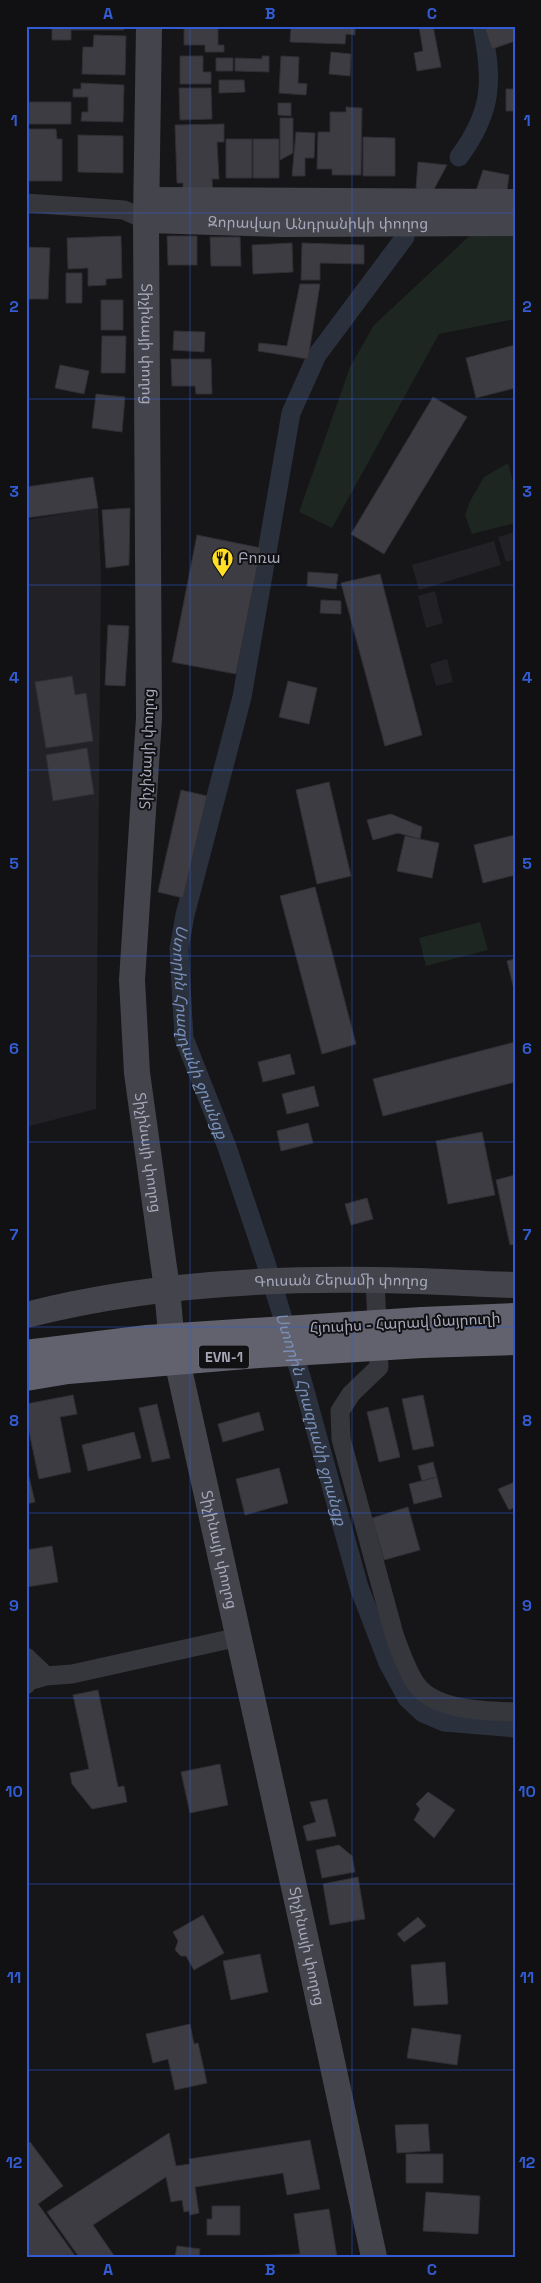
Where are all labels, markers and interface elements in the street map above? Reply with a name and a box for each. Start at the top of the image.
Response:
text: A [103,3,113,24]
text: B [265,3,275,24]
text: C [427,3,437,24]
text: 1 [10,110,18,131]
text: 1 [523,110,531,131]
street label: Զորավար Անդրանիկի փողոց [207,212,428,233]
street label: Տիչինայի փողոց [137,283,157,404]
text: 2 [9,296,19,317]
text: 2 [522,296,532,317]
text: 3 [9,481,19,502]
text: 3 [522,481,532,502]
restaurant icon: Բոռա [210,546,234,577]
place label: Բոռա [238,548,280,567]
text: 4 [9,667,19,688]
text: 4 [522,667,532,688]
street label: Տիչինայի փողոց [135,688,158,810]
text: 5 [9,853,19,874]
text: 5 [522,853,532,874]
water label: Ստորին Հրազդանի ջրանցք [168,923,233,1143]
text: 6 [9,1038,19,1059]
text: 6 [522,1038,532,1059]
street label: Տիչինայի փողոց [131,1091,166,1214]
text: 7 [10,1224,19,1245]
text: 7 [523,1224,532,1245]
street label: Գուսան Շերամի փողոց [254,1270,429,1291]
street label: Հյուսիս - Հարավ մայրուղի [309,1308,501,1337]
water label: Ստորին Հրազդանի ջրանցք [271,1310,352,1529]
road number: EVN-1 [199,1345,249,1368]
text: 8 [9,1410,19,1431]
text: 8 [522,1410,532,1431]
street label: Տիչինայի փողոց [197,1489,242,1611]
text: 9 [9,1595,19,1616]
text: 9 [522,1595,532,1616]
text: 10 [5,1781,23,1802]
text: 10 [518,1781,536,1802]
street label: Տիչինայի փողոց [285,1885,330,2007]
text: 11 [7,1967,21,1988]
text: 11 [520,1967,534,1988]
text: 12 [6,2152,22,2173]
text: 12 [519,2152,535,2173]
text: A [103,2259,113,2280]
text: B [265,2259,275,2280]
text: C [427,2259,437,2280]

